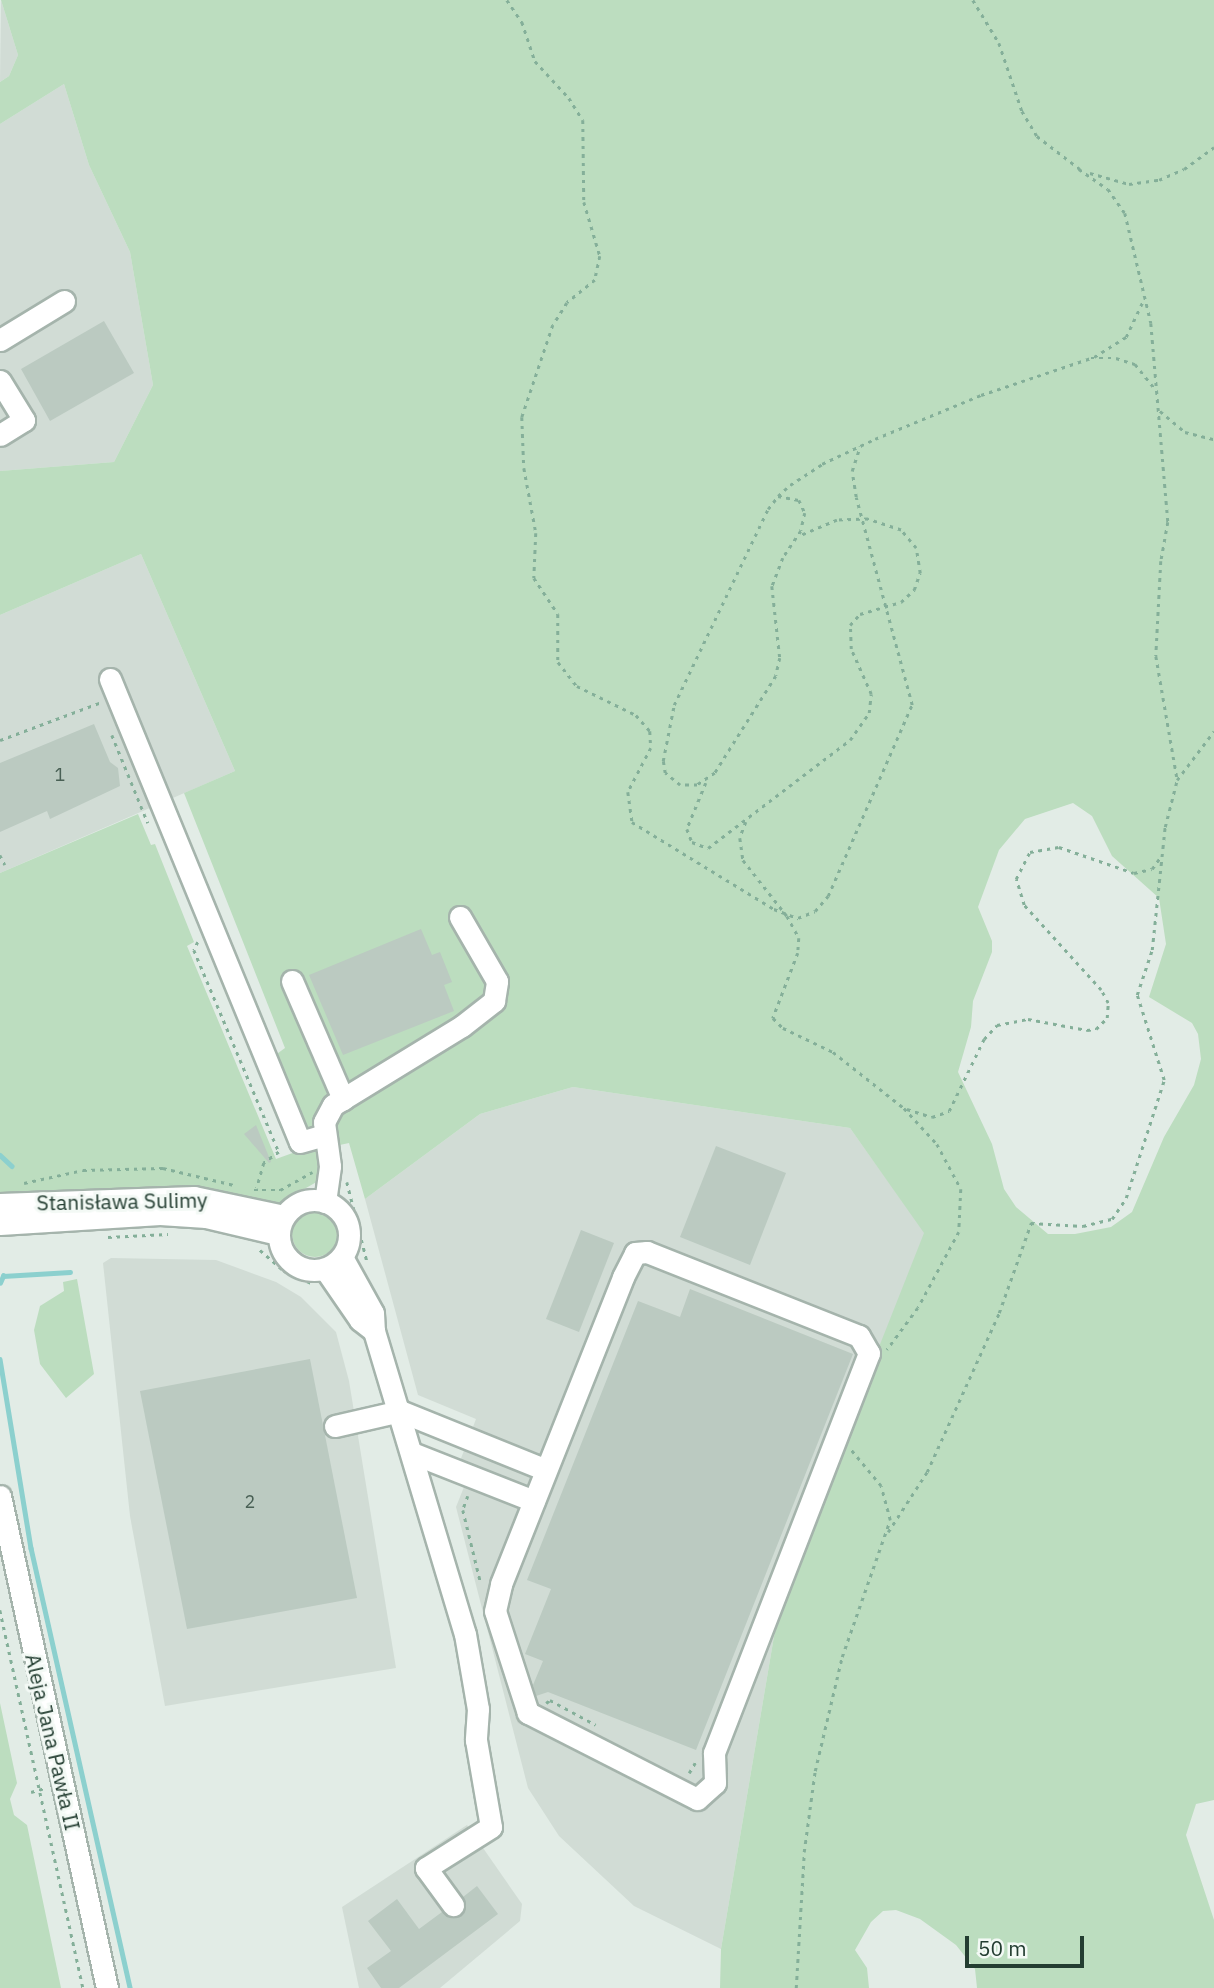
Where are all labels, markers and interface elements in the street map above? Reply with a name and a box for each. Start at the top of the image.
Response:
house number: 1 [55,764,65,786]
street label: Stanisława Sulimy [36,1187,208,1215]
house number: 2 [245,1491,255,1513]
street label: Aleja Jana Pawła II [20,1651,86,1833]
scale bar [969,1922,1088,1966]
text: 50 m [978,1934,1027,1962]

